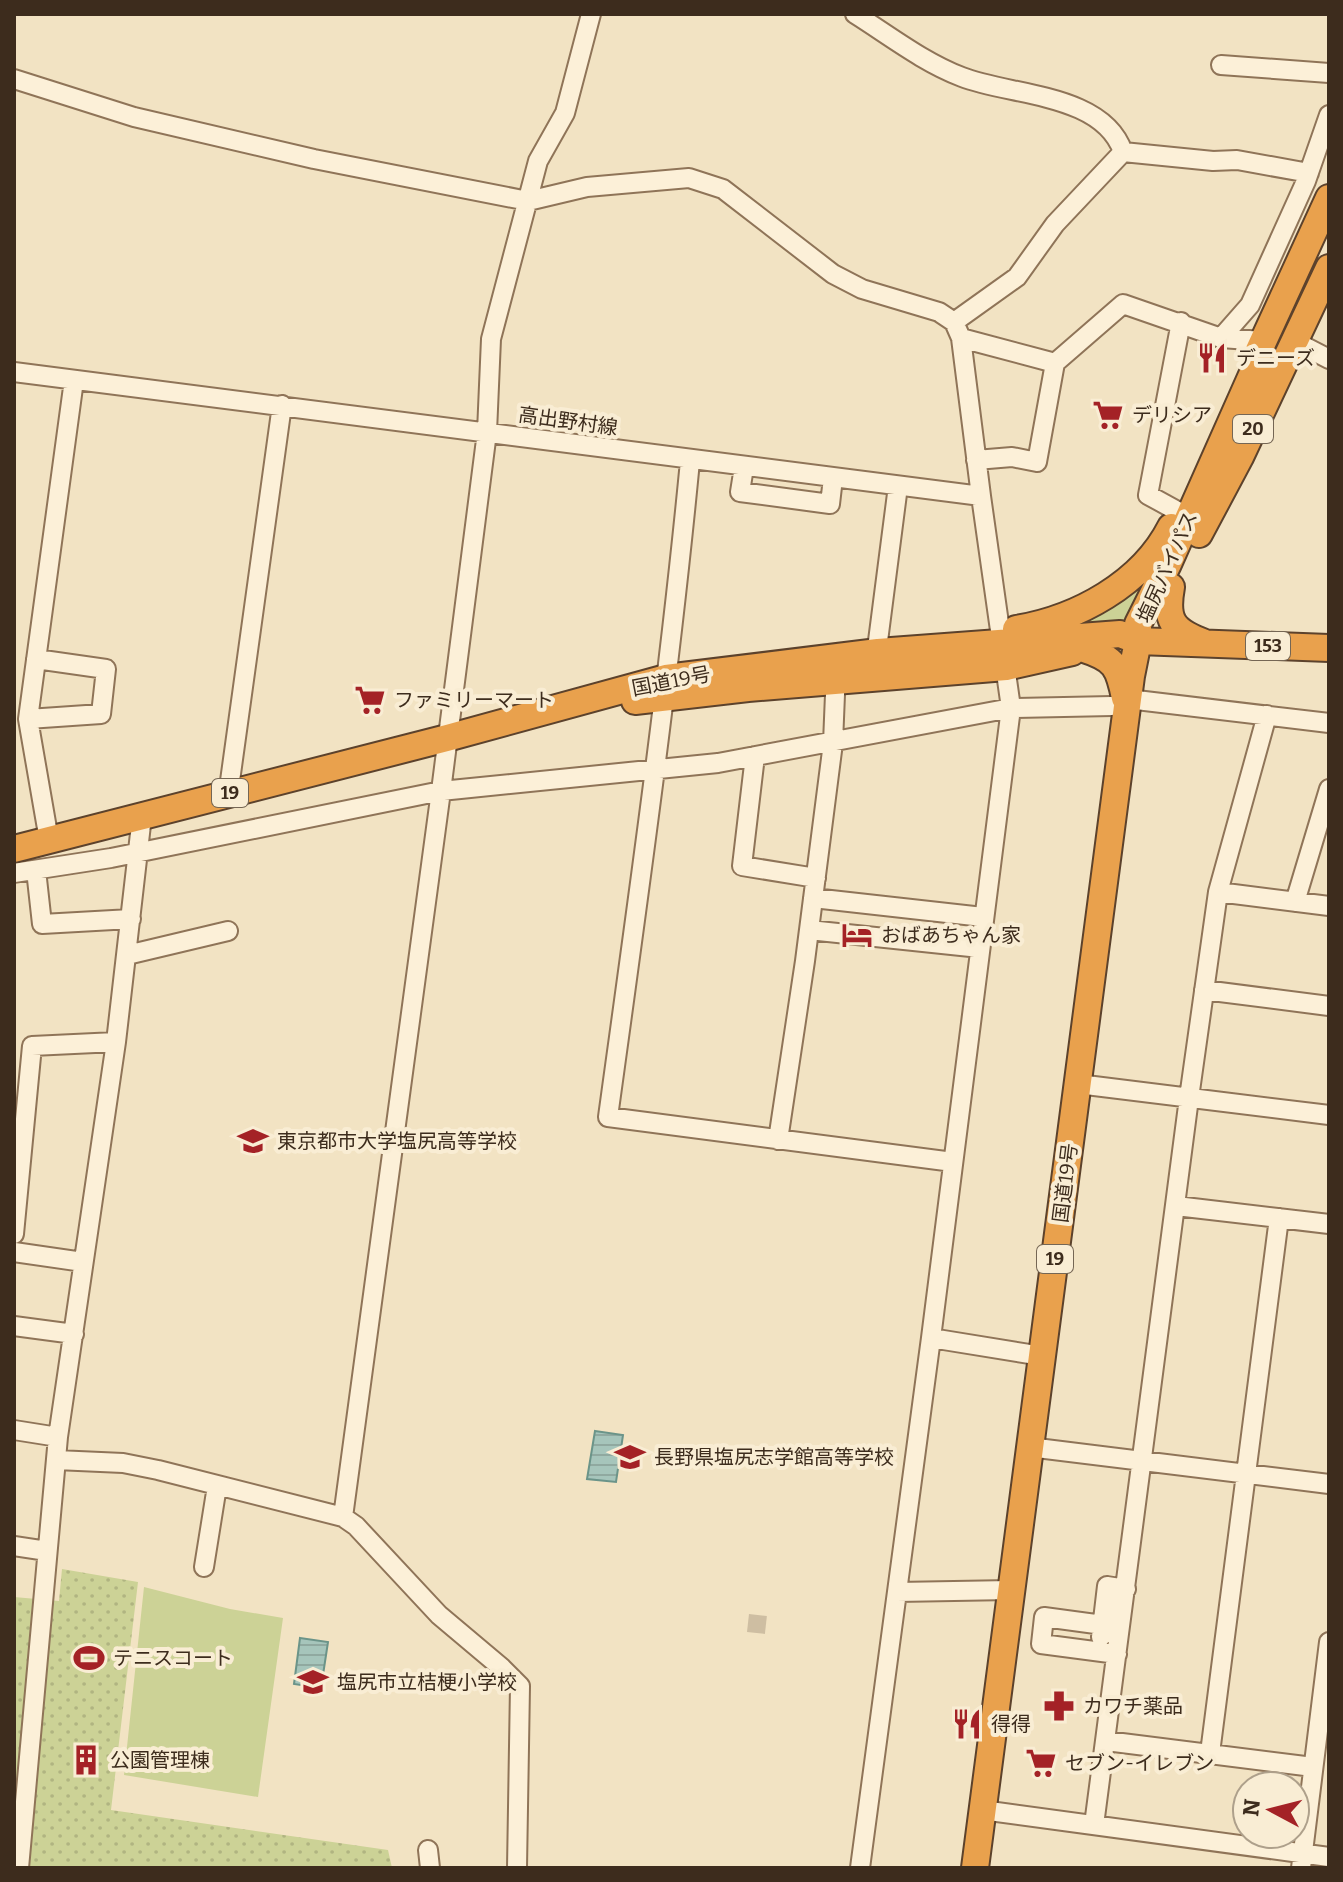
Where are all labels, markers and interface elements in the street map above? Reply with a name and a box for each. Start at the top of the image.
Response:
restaurant icon: デニーズ [1195,341,1229,375]
place label: デニーズ [1236,346,1315,370]
supermarket icon: デリシア [1091,398,1125,432]
street label: 高出野村線 [517,402,619,440]
place label: デリシア [1132,403,1212,427]
road number: 20 [1233,415,1273,443]
street label: 塩尻バイパス [1132,507,1202,627]
road number: 153 [1246,632,1290,660]
street label: 国道19号 [630,662,712,700]
supermarket icon: ファミリーマート [353,683,387,717]
place label: ファミリーマート [394,688,554,712]
road number: 19 [212,779,248,807]
hotel icon: おばあちゃん家 [840,918,874,952]
place label: おばあちゃん家 [881,923,1021,947]
school or university icon: 東京都市大学塩尻高等学校 [236,1124,270,1158]
place label: 東京都市大学塩尻高等学校 [277,1129,517,1153]
street label: 国道19号 [1048,1142,1082,1224]
road number: 19 [1037,1245,1073,1273]
school or university icon: 長野県塩尻志学館高等学校 [613,1440,647,1474]
place label: 長野県塩尻志学館高等学校 [654,1445,894,1469]
sports icon: テニスコート [72,1641,106,1675]
place label: テニスコート [113,1646,233,1670]
school or university icon: 塩尻市立桔梗小学校 [296,1665,330,1699]
place label: 塩尻市立桔梗小学校 [337,1670,517,1694]
pharmacy icon: カワチ薬品 [1042,1689,1076,1723]
place label: カワチ薬品 [1083,1694,1183,1718]
restaurant icon: 得得 [950,1707,984,1741]
place label: 得得 [991,1712,1031,1736]
building icon: 公園管理棟 [69,1743,103,1777]
supermarket icon: セブン-イレブン [1024,1746,1058,1780]
place label: 公園管理棟 [110,1748,210,1772]
place label: セブン-イレブン [1065,1751,1214,1775]
north arrow [1231,1770,1311,1850]
text: N [1237,1798,1266,1818]

